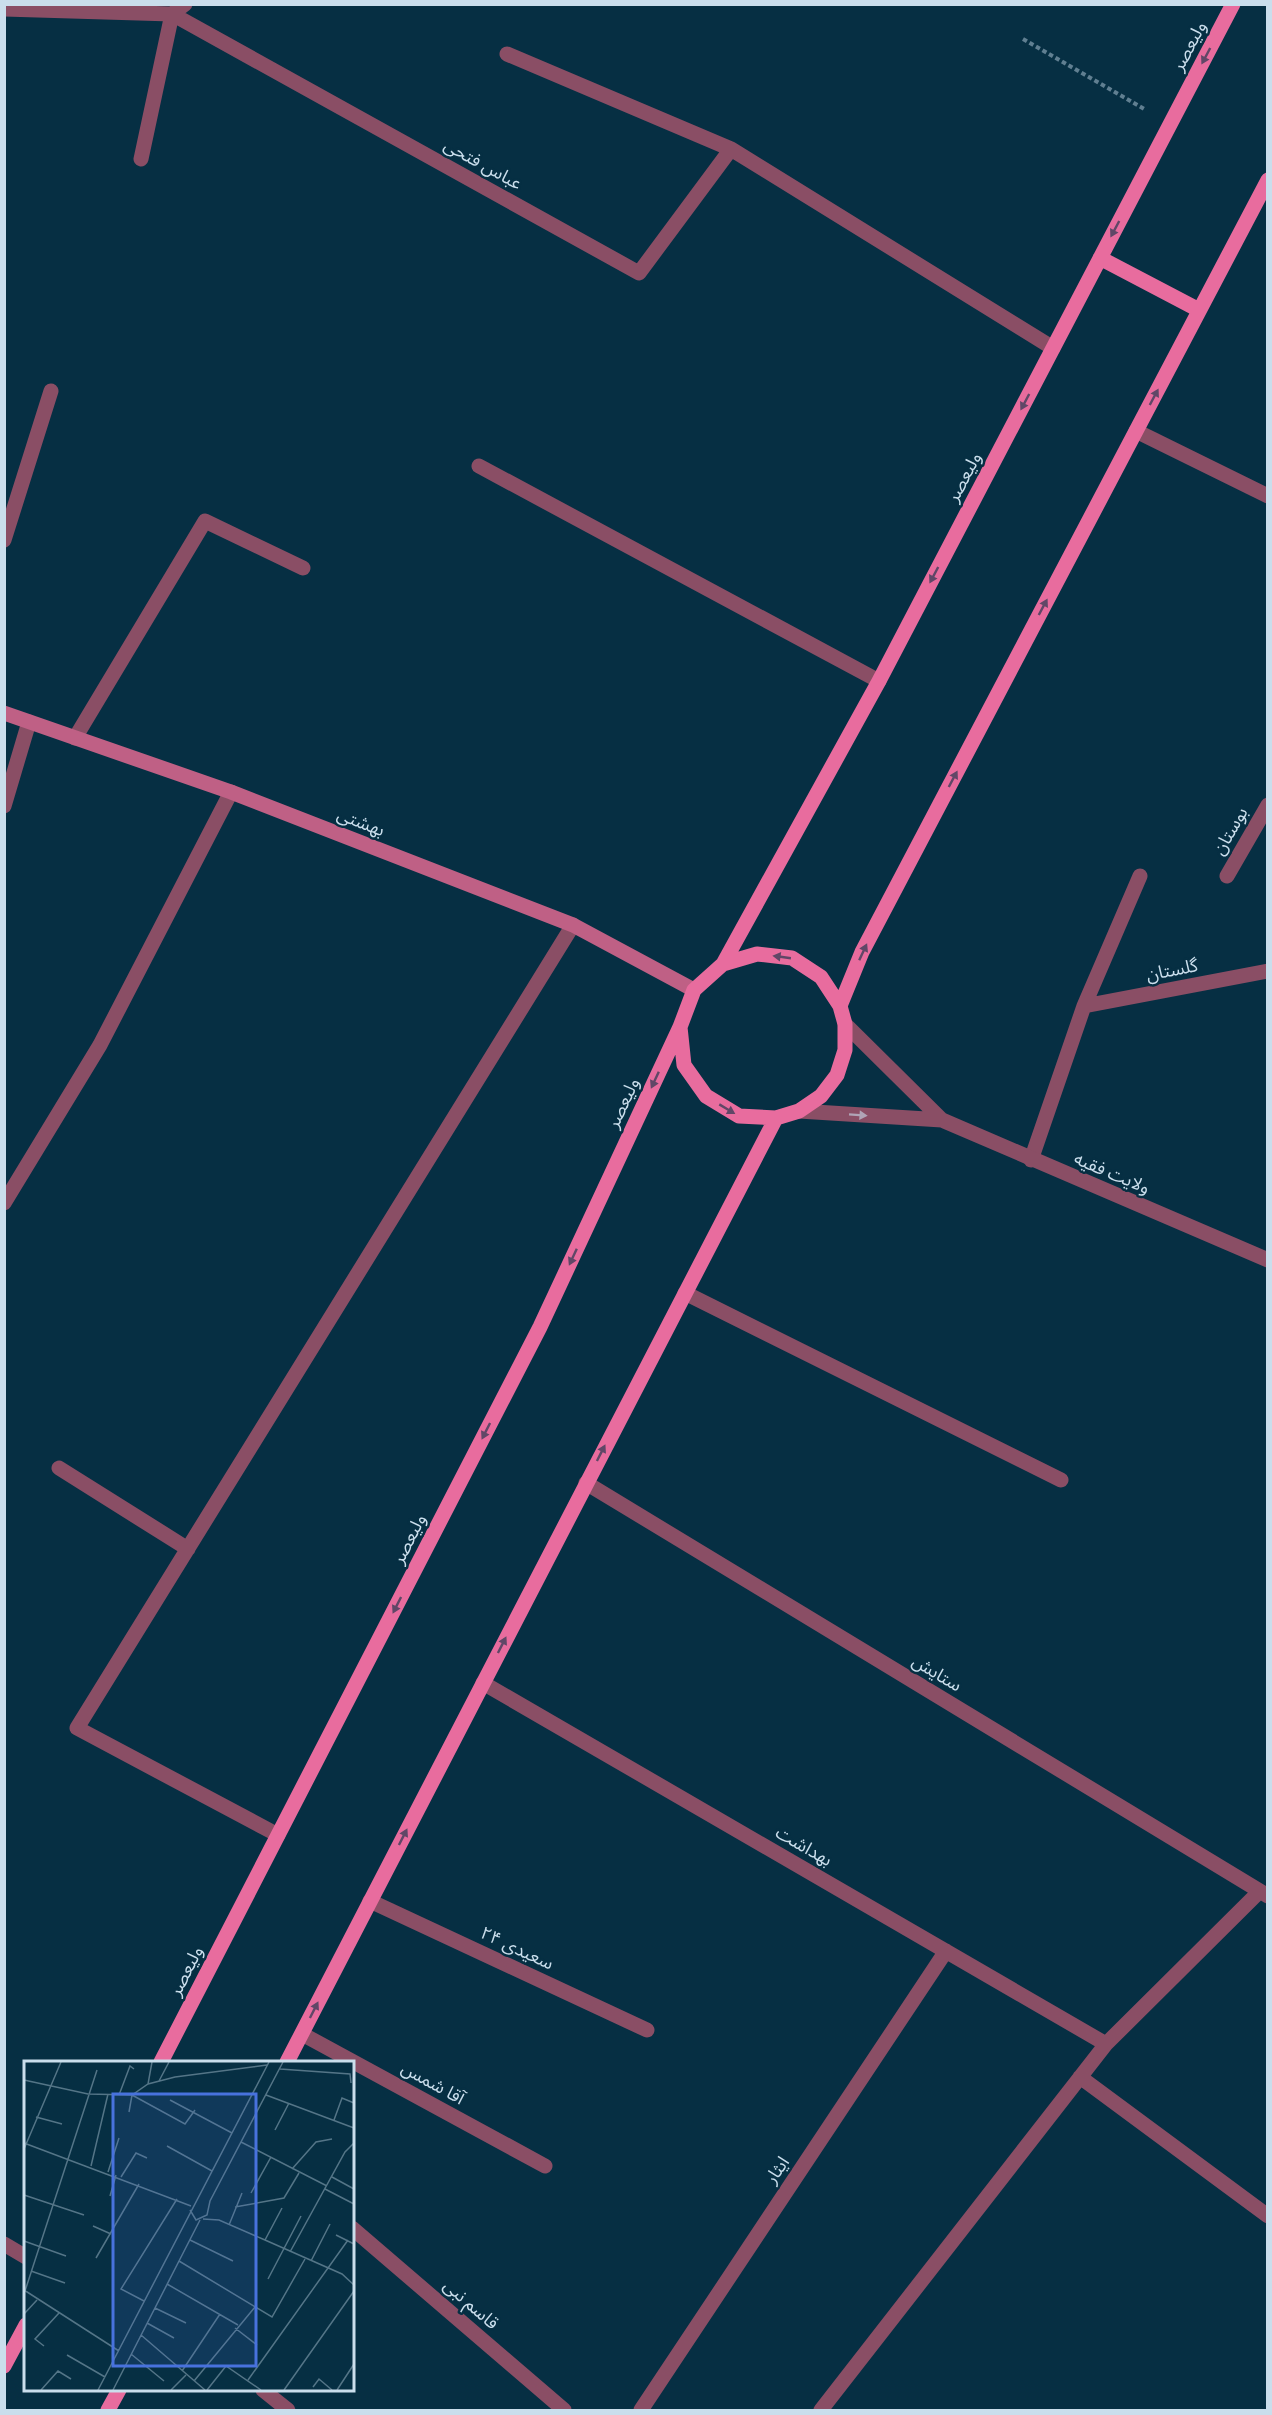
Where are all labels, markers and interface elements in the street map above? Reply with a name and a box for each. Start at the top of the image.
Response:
street label: ولیعصر [1165,17,1211,75]
one-way arrow [1201,48,1211,65]
street label: عباس فتحی [440,133,526,194]
one-way arrow [1111,220,1121,238]
one-way arrow [1149,388,1159,405]
one-way arrow [1020,394,1030,411]
street label: ولیعصر [940,448,986,506]
one-way arrow [930,566,939,583]
one-way arrow [1039,598,1048,615]
one-way arrow [948,771,957,788]
street label: بهشتی [334,802,388,841]
street label: بوستان [1207,803,1252,859]
one-way arrow [858,944,867,961]
one-way arrow [772,953,791,962]
street label: گلستان [1144,953,1200,986]
one-way arrow [651,1072,660,1089]
street label: ولیعصر [600,1074,644,1133]
one-way arrow [719,1103,735,1114]
one-way arrow [848,1110,867,1119]
street label: ولایت فقیه [1071,1146,1154,1199]
one-way arrow [568,1248,577,1265]
one-way arrow [481,1423,491,1440]
one-way arrow [597,1445,606,1462]
street label: ولیعصر [386,1510,431,1569]
one-way arrow [392,1596,402,1613]
one-way arrow [497,1637,507,1654]
street label: ستایش [908,1649,966,1696]
street label: بهداشت [772,1820,837,1871]
one-way arrow [398,1828,408,1845]
street label: ۲۴ سعیدی [477,1921,558,1975]
street label: ولیعصر [163,1942,208,2001]
one-way arrow [309,2002,319,2019]
street label: آقا شمس [397,2056,470,2110]
inset map [24,2061,354,2391]
street label: ایثار [759,2152,794,2189]
street label: قاسم نبی [438,2273,504,2335]

